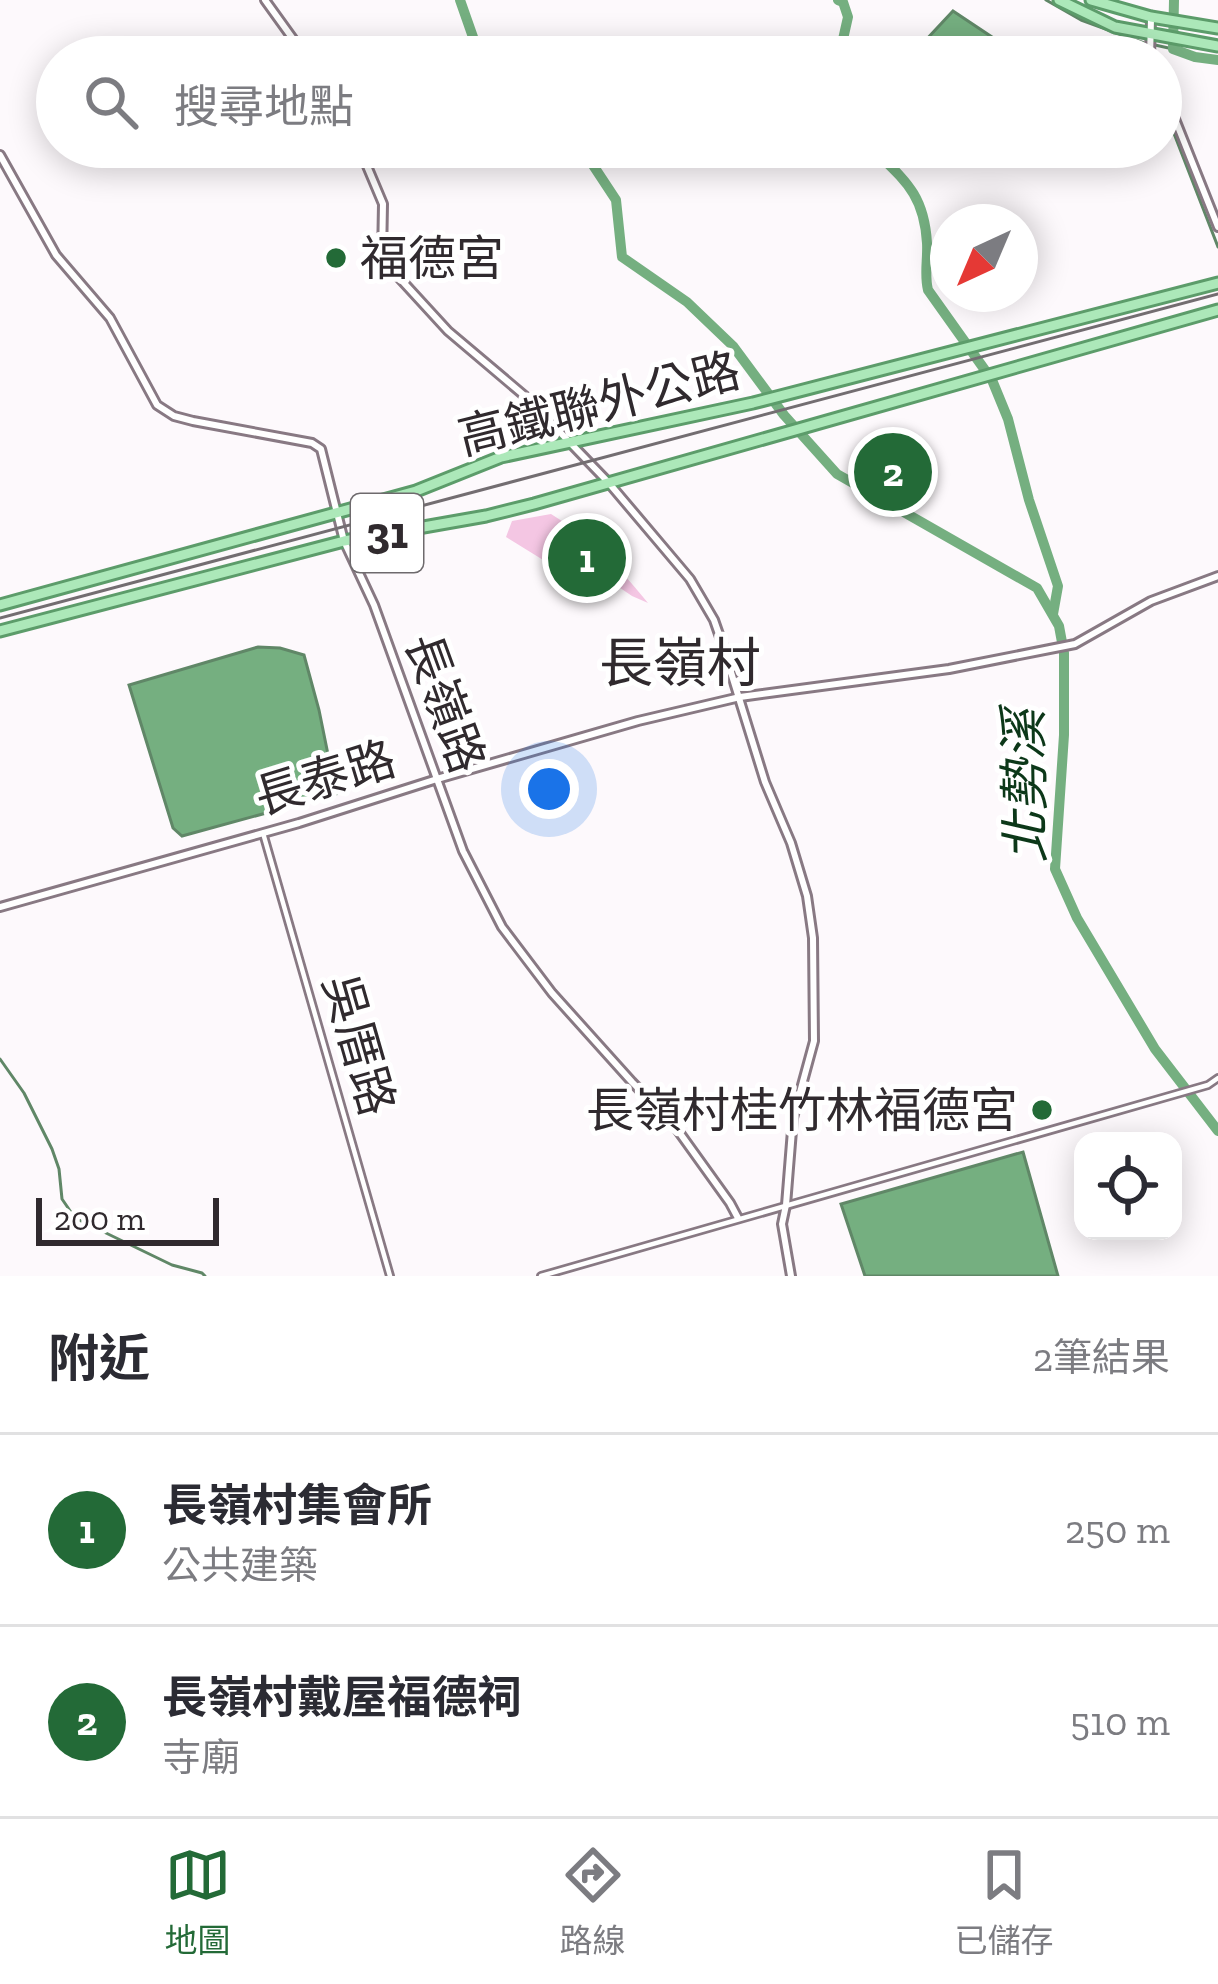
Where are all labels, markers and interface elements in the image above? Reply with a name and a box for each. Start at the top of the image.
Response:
search box [36,36,1182,168]
icon: search [78,69,144,135]
text: 搜尋地點 [174,80,354,134]
north arrow [930,204,1038,312]
place label: 福德宮 [360,230,504,287]
marker: 福德宮 [323,245,349,271]
street label: 高鐵聯外公路 [452,342,746,466]
pin: 2 [854,427,932,517]
road number: 31 [351,494,423,572]
pin: 1 [548,513,626,603]
street label: 長嶺路 [394,626,496,780]
district label: 長嶺村 [599,631,761,696]
water label: 北勢溪 [993,703,1057,863]
street label: 長泰路 [248,730,402,826]
your location [519,759,579,819]
street label: 吳厝路 [312,968,406,1122]
place label: 長嶺村桂竹林福德宮 [586,1082,1018,1139]
marker: 長嶺村桂竹林福德宮 [1029,1097,1055,1123]
map controls [1074,1132,1182,1240]
button: locate [1074,1132,1182,1240]
scale bar [36,1192,219,1245]
text: 200 m [54,1199,145,1238]
text: 附近 [48,1328,150,1389]
text: 2筆結果 [1033,1334,1170,1381]
text: 長嶺村集會所 [162,1479,432,1533]
text: 1 [79,1506,95,1553]
text: 250 m [1065,1506,1170,1553]
text: 公共建築 [162,1542,318,1589]
text: 長嶺村戴屋福德祠 [162,1671,522,1725]
text: 2 [77,1698,97,1745]
text: 510 m [1070,1698,1170,1745]
text: 寺廟 [162,1734,240,1781]
tab: 地圖 [165,1842,231,1962]
tab: 路線 [560,1842,626,1962]
tab: 已儲存 [955,1842,1054,1962]

